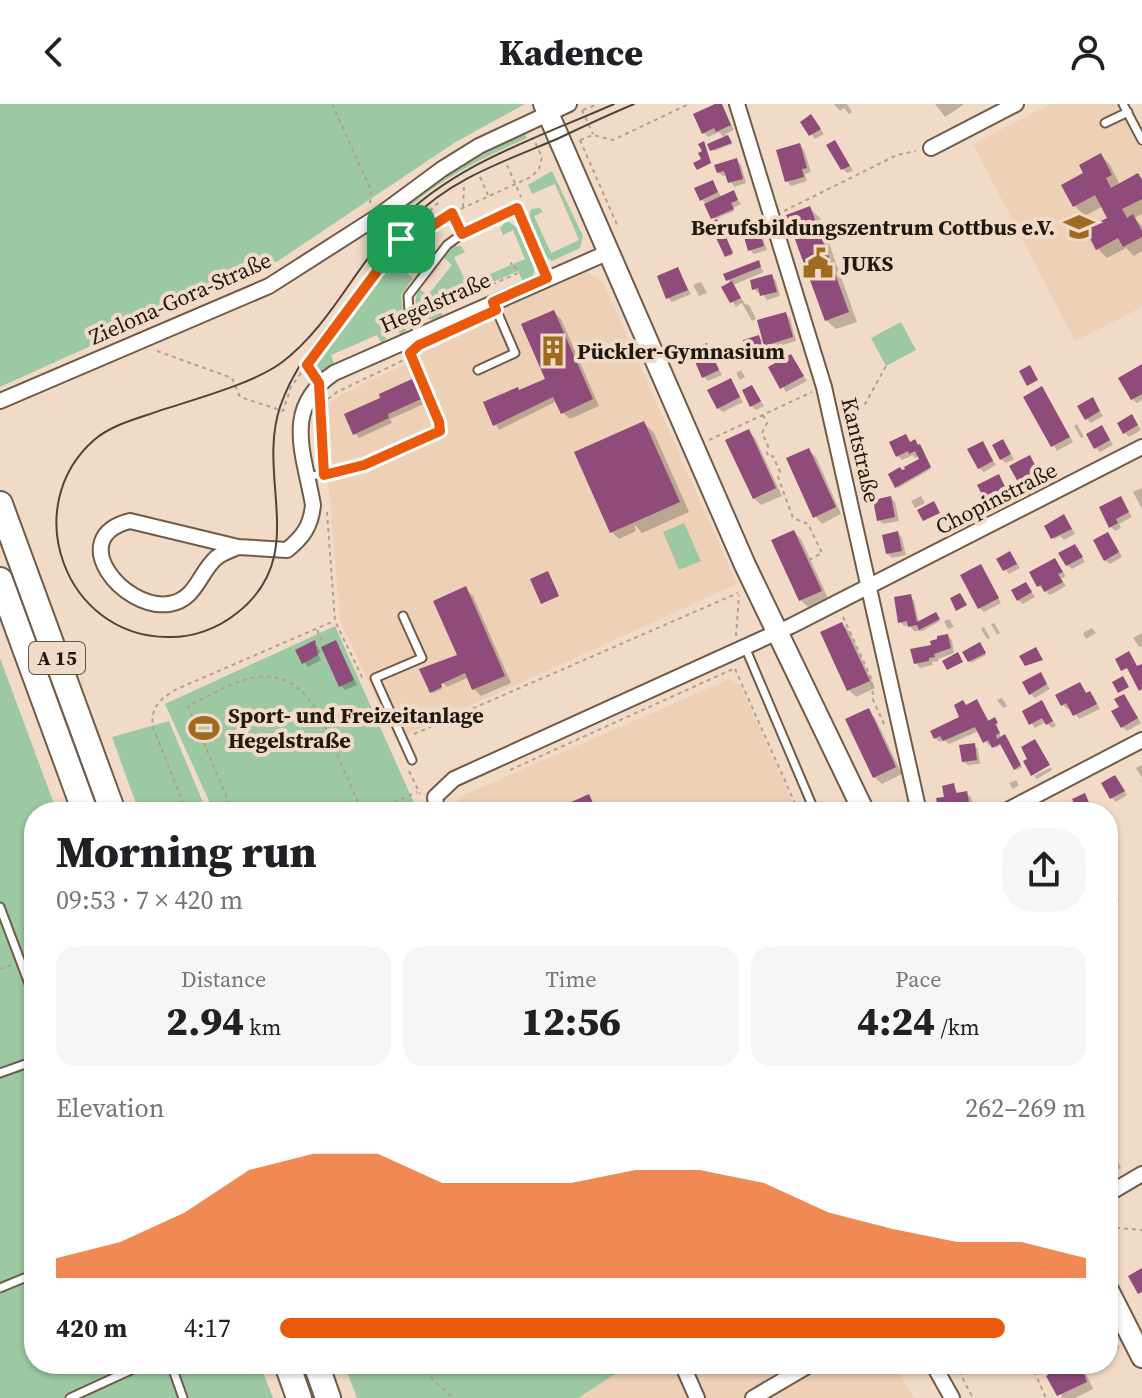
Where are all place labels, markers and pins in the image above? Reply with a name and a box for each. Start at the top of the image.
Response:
pin [367,205,435,273]
school or university icon: Berufsbildungszentrum Cottbus e.V. [1062,210,1096,244]
place label: Berufsbildungszentrum Cottbus e.V. [691,212,1055,242]
public building icon: JUKS [801,246,835,280]
place label: JUKS [840,248,893,278]
building icon: Pückler-Gymnasium [536,334,570,368]
place label: Pückler-Gymnasium [577,336,785,366]
place label: Sport- und Freizeitanlage Hegelstraße [228,700,484,755]
sports icon: Sport- und Freizeitanlage Hegelstraße [187,711,221,745]

